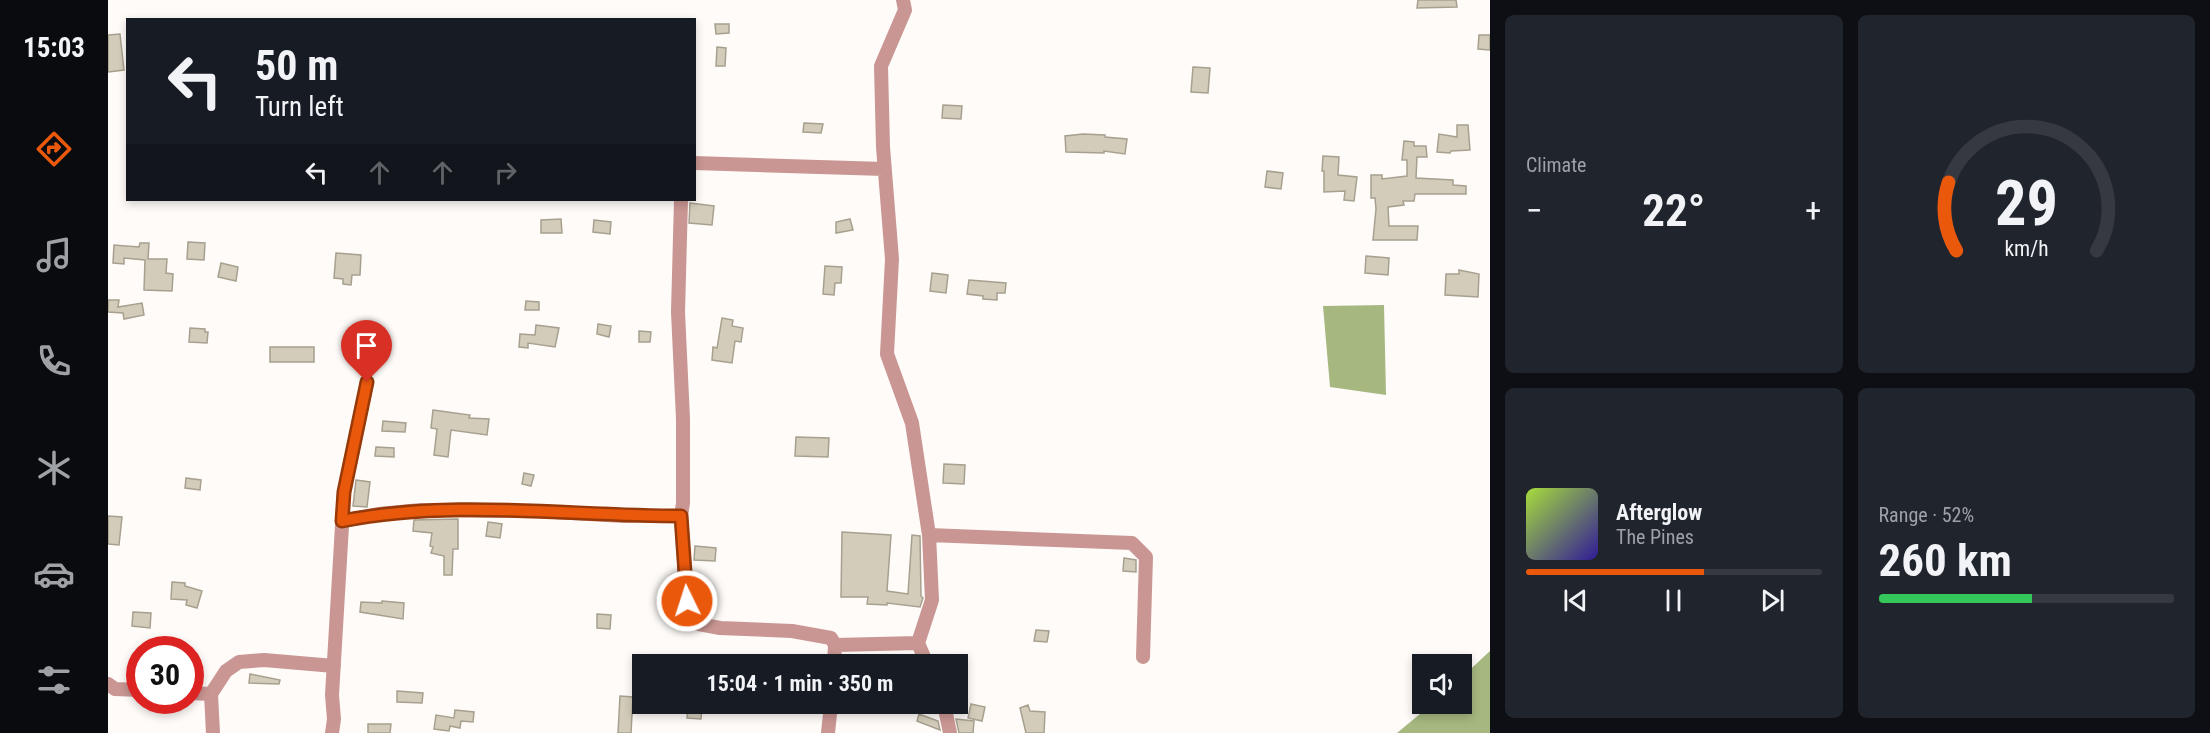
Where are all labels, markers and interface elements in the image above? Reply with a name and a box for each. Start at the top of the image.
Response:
text: 15:03 [23,32,85,64]
text: 50 m [255,41,338,90]
icon: left [156,42,234,120]
text: Turn left [255,91,344,123]
icon: directions [33,128,75,170]
text: Climate [1526,153,1586,177]
icon: left [300,156,333,189]
icon: ahead [363,156,396,189]
icon: ahead [426,156,459,189]
icon: right [489,156,522,189]
text: 29 [1995,167,2058,240]
text: 22° [1642,184,1705,237]
text: − [1526,191,1543,230]
text: + [1805,191,1821,230]
icon: music [33,234,75,276]
text: km/h [2004,236,2048,261]
pin [341,320,392,382]
icon: arrive [350,329,383,362]
icon: phone [33,340,75,382]
icon: climate [33,447,75,489]
text: Afterglow [1616,500,1702,525]
text: Range · 52% [1879,503,1974,527]
text: The Pines [1616,525,1694,549]
text: 260 km [1879,534,2012,587]
icon: car [33,553,75,595]
position arrow [655,569,719,633]
icon: previous [1559,584,1592,617]
icon: pause [1657,584,1690,617]
icon: next [1756,584,1789,617]
speed limit sign: 30 [126,636,204,714]
map controls [1412,654,1472,714]
button: sound [1412,654,1472,714]
icon: filters [33,659,75,701]
text: 15:04 · 1 min · 350 m [707,671,893,696]

